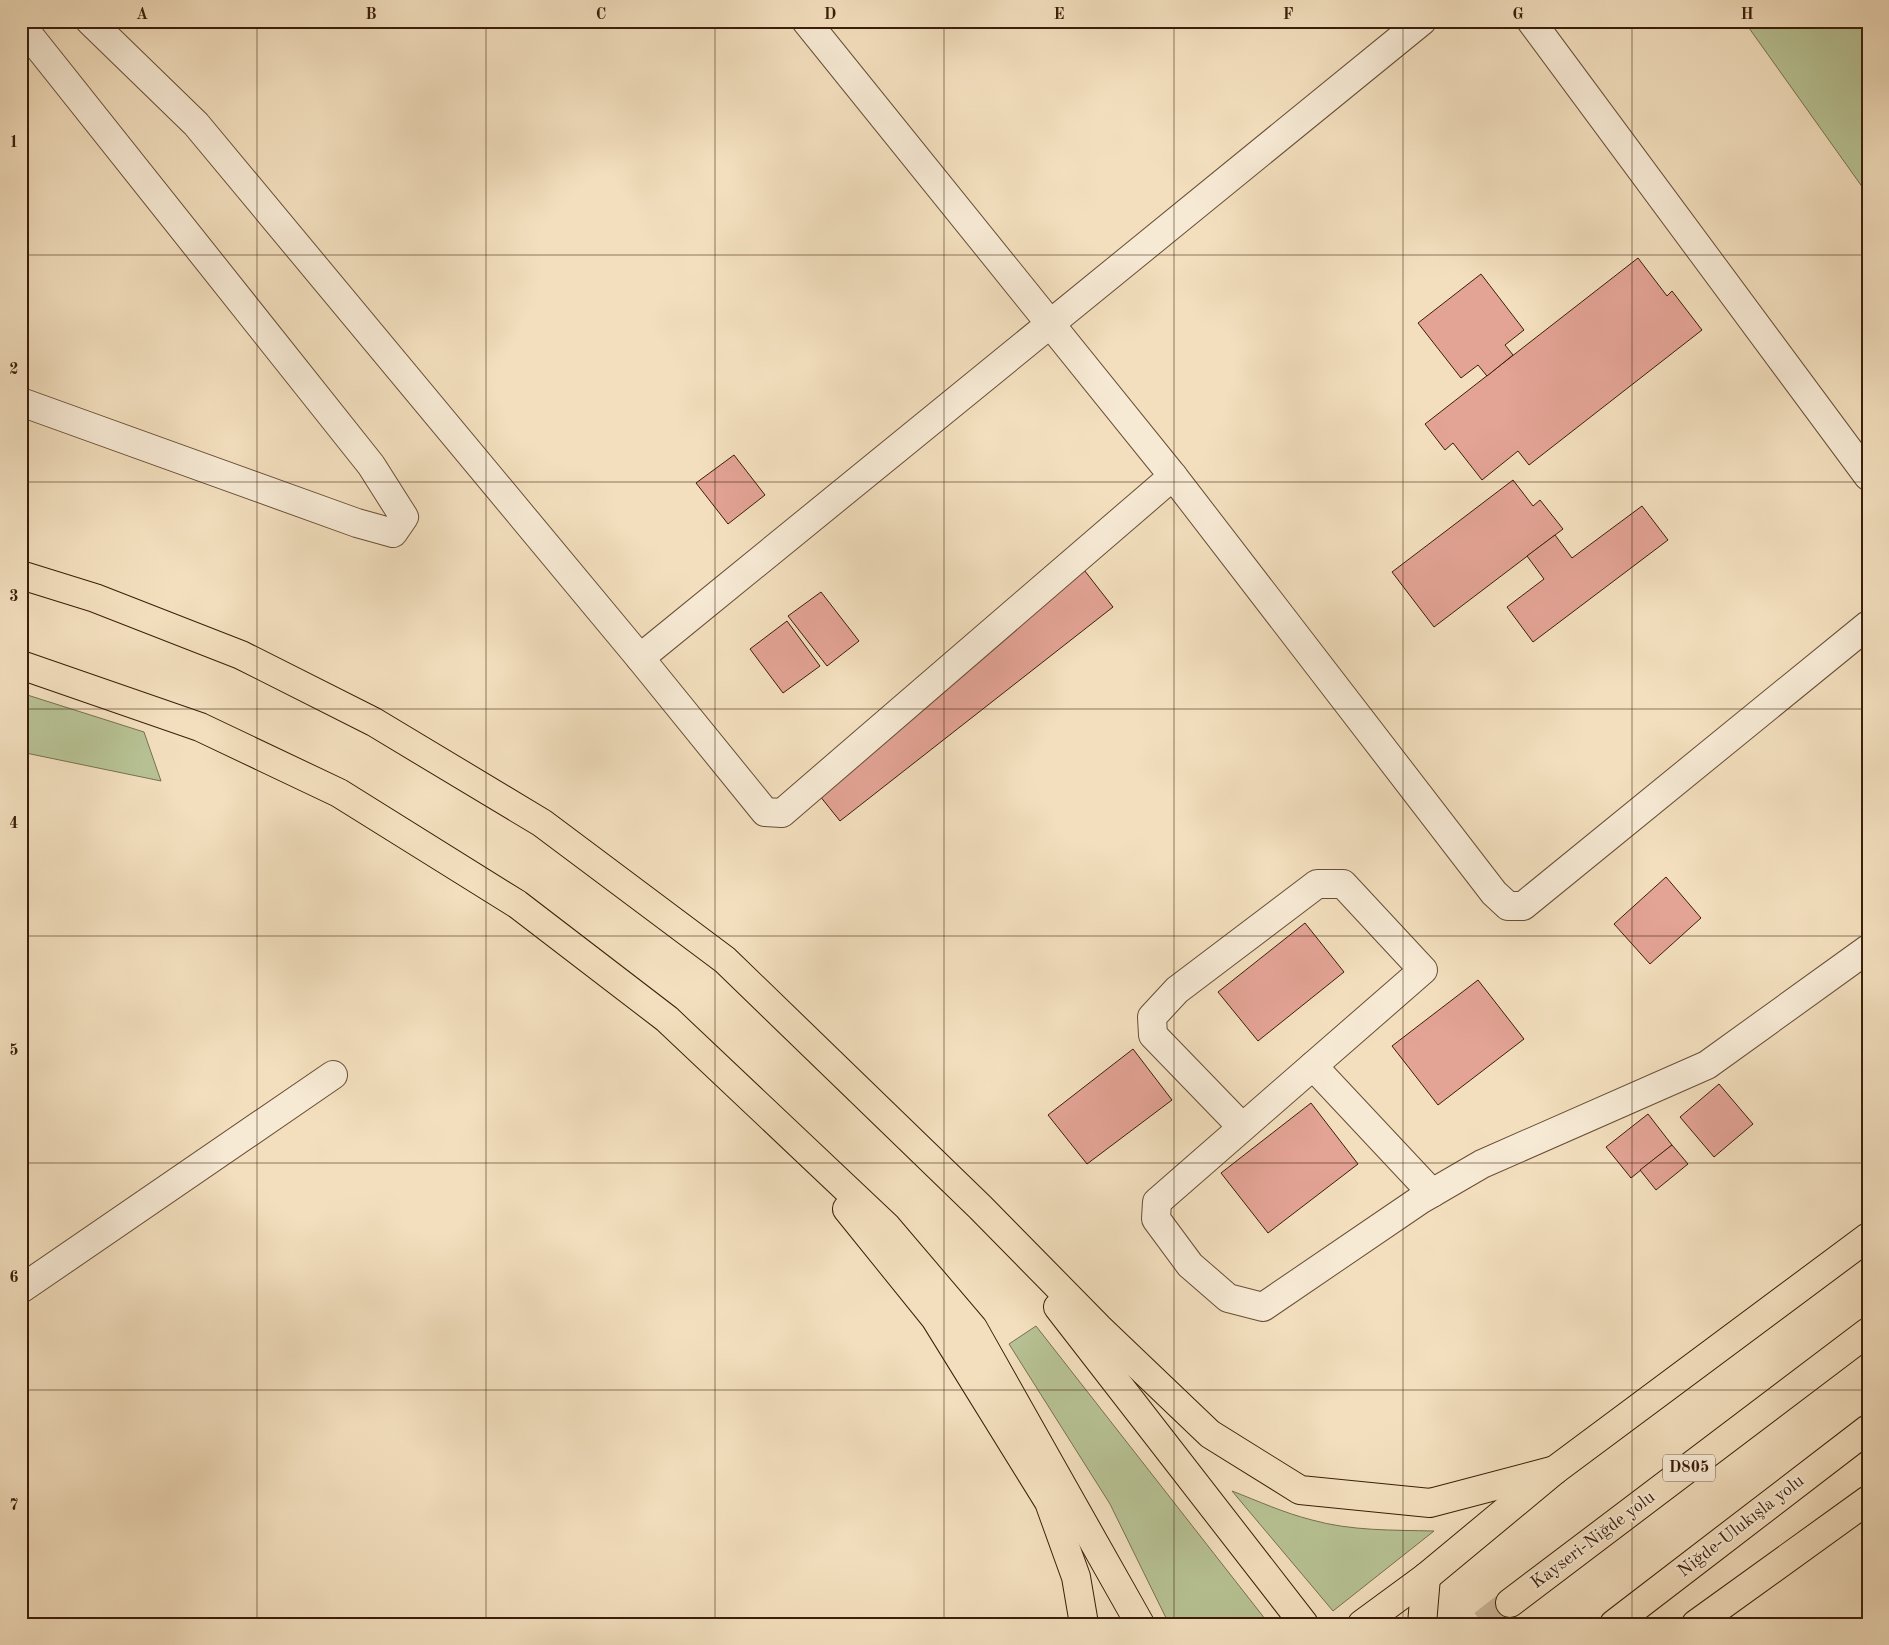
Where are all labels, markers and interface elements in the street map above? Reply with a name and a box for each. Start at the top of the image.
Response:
text: A [136,7,148,23]
text: B [365,7,377,23]
text: C [596,7,606,23]
text: D [824,7,836,23]
text: E [1053,7,1065,23]
text: F [1283,7,1294,23]
text: G [1512,7,1524,23]
text: H [1740,7,1754,23]
text: 1 [9,135,19,151]
text: 2 [9,362,19,378]
text: 3 [9,589,19,605]
text: 4 [9,816,19,832]
text: 5 [9,1043,19,1059]
text: 6 [9,1270,19,1286]
road number: D805 [1663,1455,1715,1482]
street label: Niğde-Ulukışla yolu [1675,1471,1808,1581]
street label: Kayseri-Niğde yolu [1528,1487,1659,1592]
text: 7 [9,1498,19,1514]

